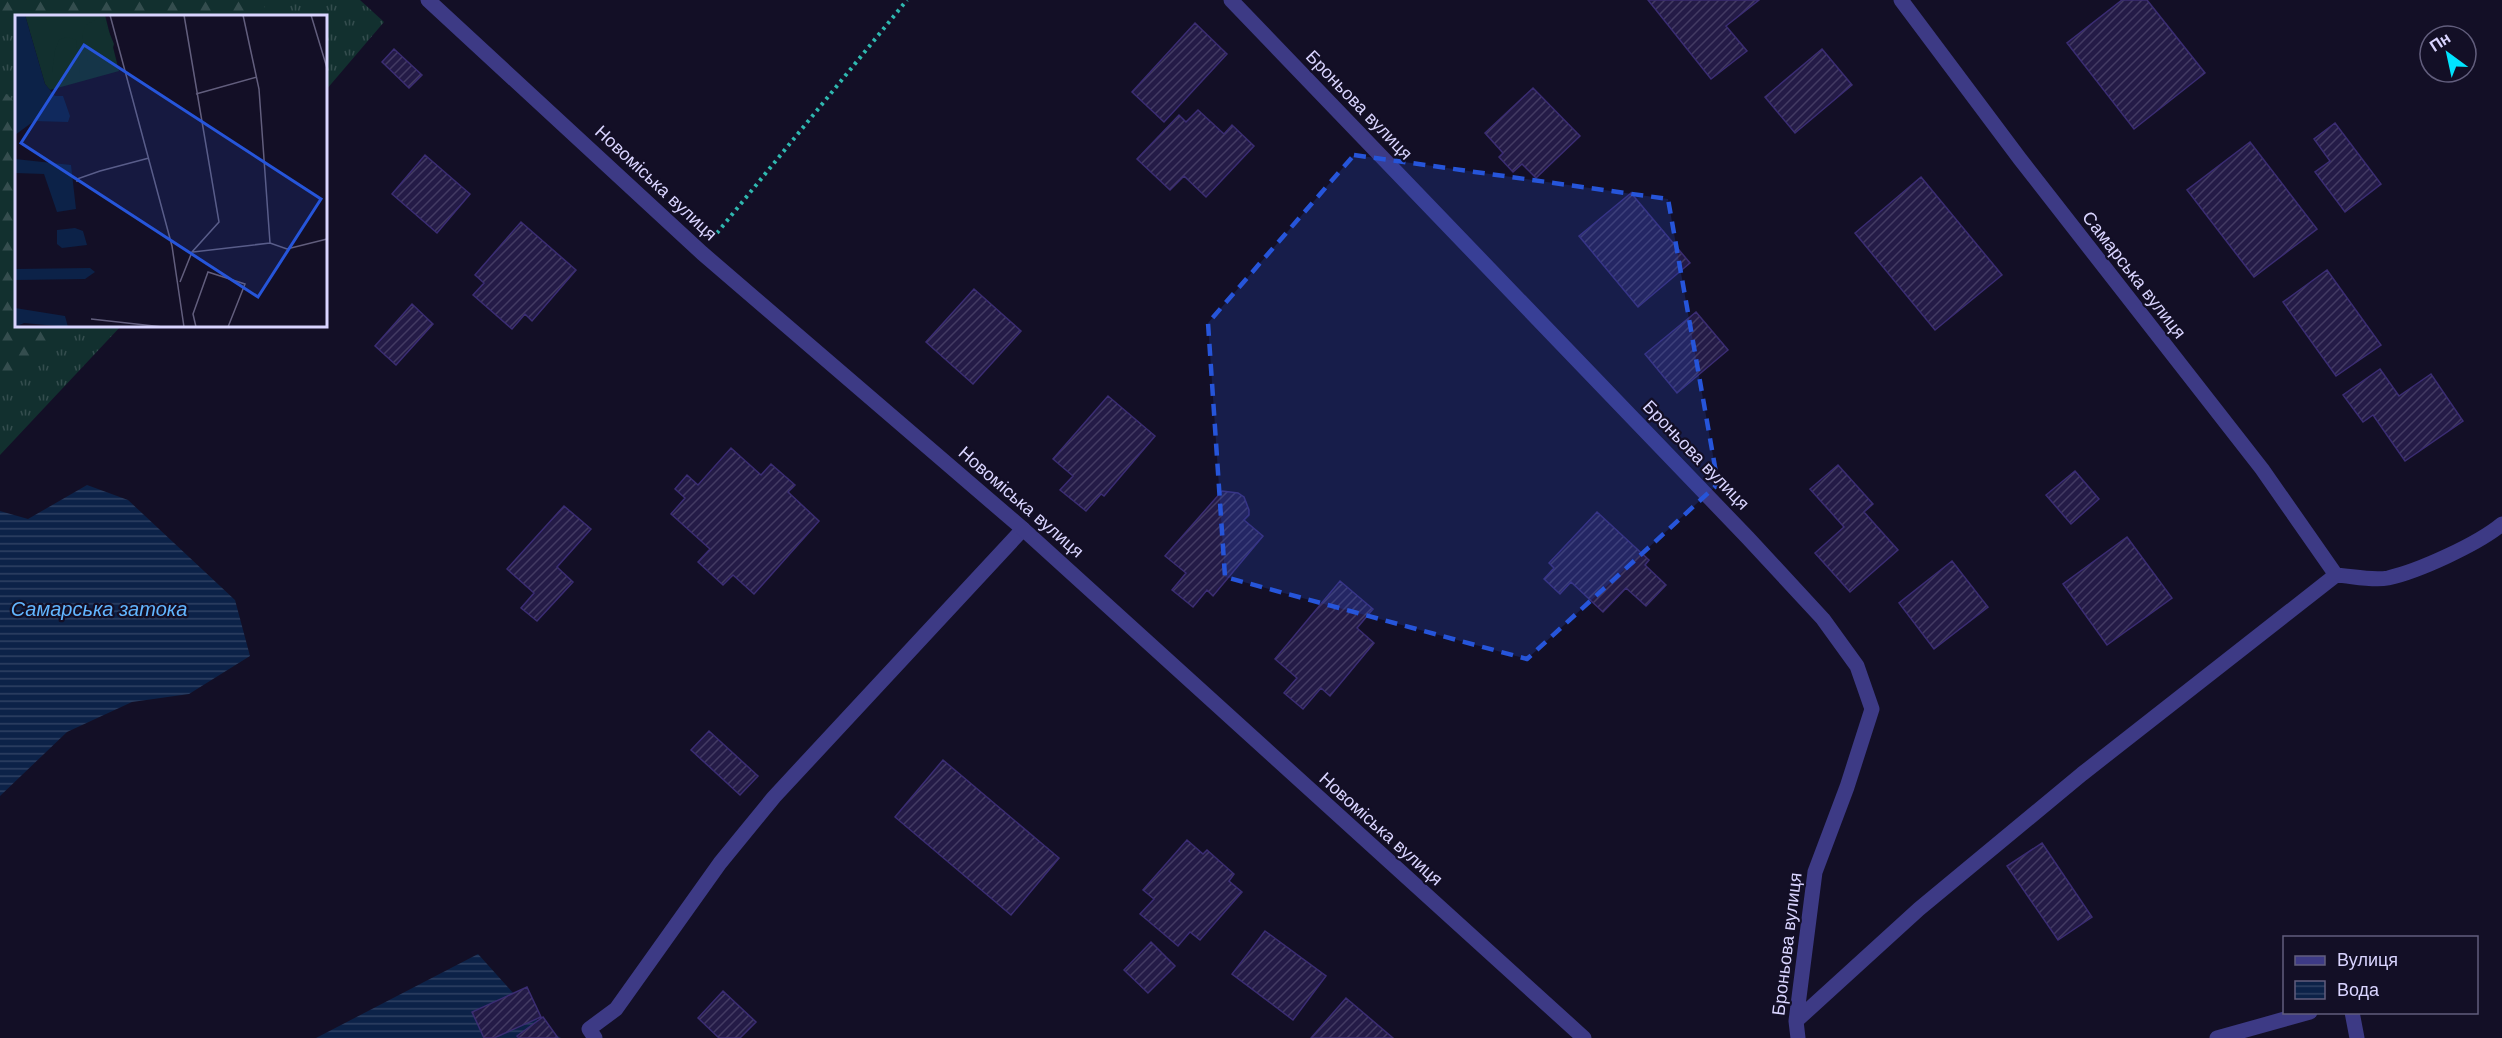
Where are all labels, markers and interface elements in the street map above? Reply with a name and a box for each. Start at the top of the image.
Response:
inset map [15,15,327,327]
north arrow [2418,24,2478,84]
text: Пн [2427,29,2454,55]
street label: Броньова вулиця [1302,46,1416,164]
street label: Новоміська вулиця [591,122,721,244]
street label: Самарська вулиця [2078,208,2190,342]
street label: Броньова вулиця [1639,396,1753,514]
street label: Новоміська вулиця [955,442,1087,562]
water label: Самарська затока [11,598,187,620]
street label: Новоміська вулиця [1315,768,1447,890]
street label: Броньова вулиця [1768,871,1806,1017]
legend [2283,936,2478,1014]
text: Вулиця [2337,950,2398,970]
text: Вода [2337,980,2380,1000]

